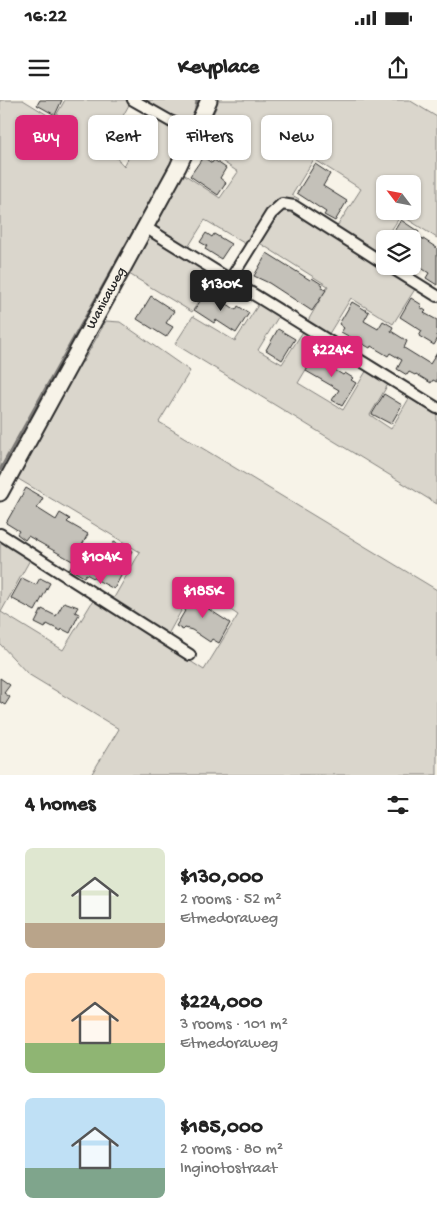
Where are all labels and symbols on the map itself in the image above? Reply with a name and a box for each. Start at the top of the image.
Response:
north arrow [376,175,421,220]
street label: Wanicaweg [83,264,130,332]
pin: $130K [186,270,256,312]
pin: $224K [297,336,367,378]
pin: $104K [66,542,136,585]
pin: $185K [168,576,238,619]

